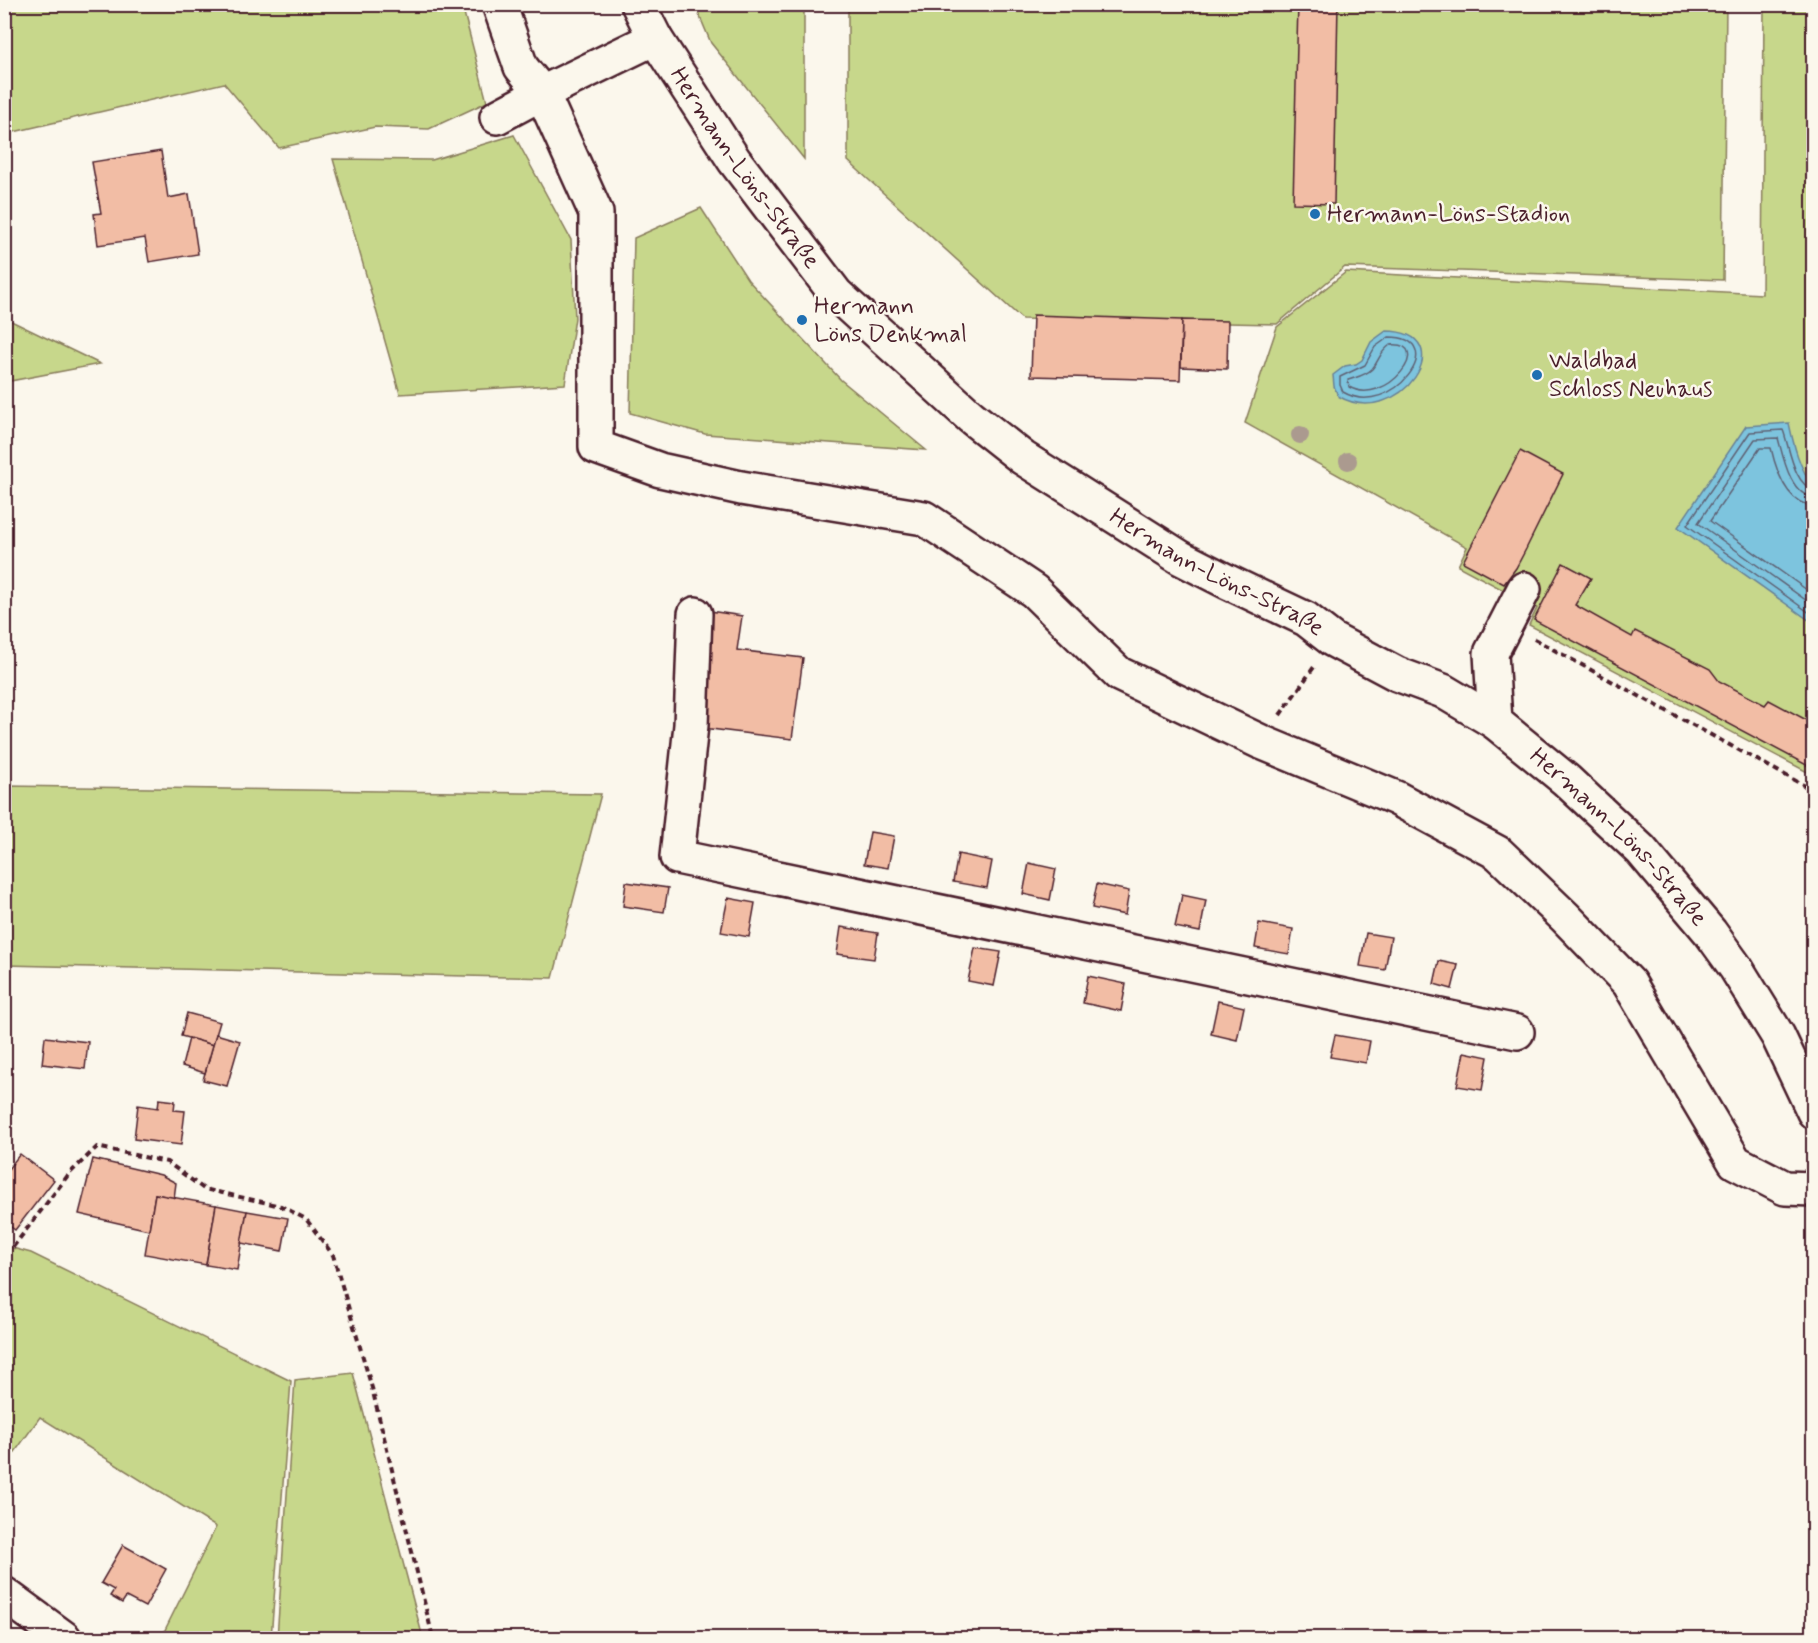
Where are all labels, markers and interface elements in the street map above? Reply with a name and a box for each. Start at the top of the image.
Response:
street label: Hermann-Löns-Straße [663,61,827,275]
place label: Hermann-Löns-Stadion [1327,199,1570,230]
marker: Hermann-Löns-Stadion [1308,207,1322,221]
place label: Hermann Löns Denkmal [814,291,967,350]
marker: Hermann Löns Denkmal [795,313,809,327]
place label: Waldbad Schloss Neuhaus [1549,346,1712,405]
marker: Waldbad Schloss Neuhaus [1530,368,1544,382]
street label: Hermann-Löns-Straße [1104,501,1331,643]
street label: Hermann-Löns-Straße [1523,741,1714,933]

